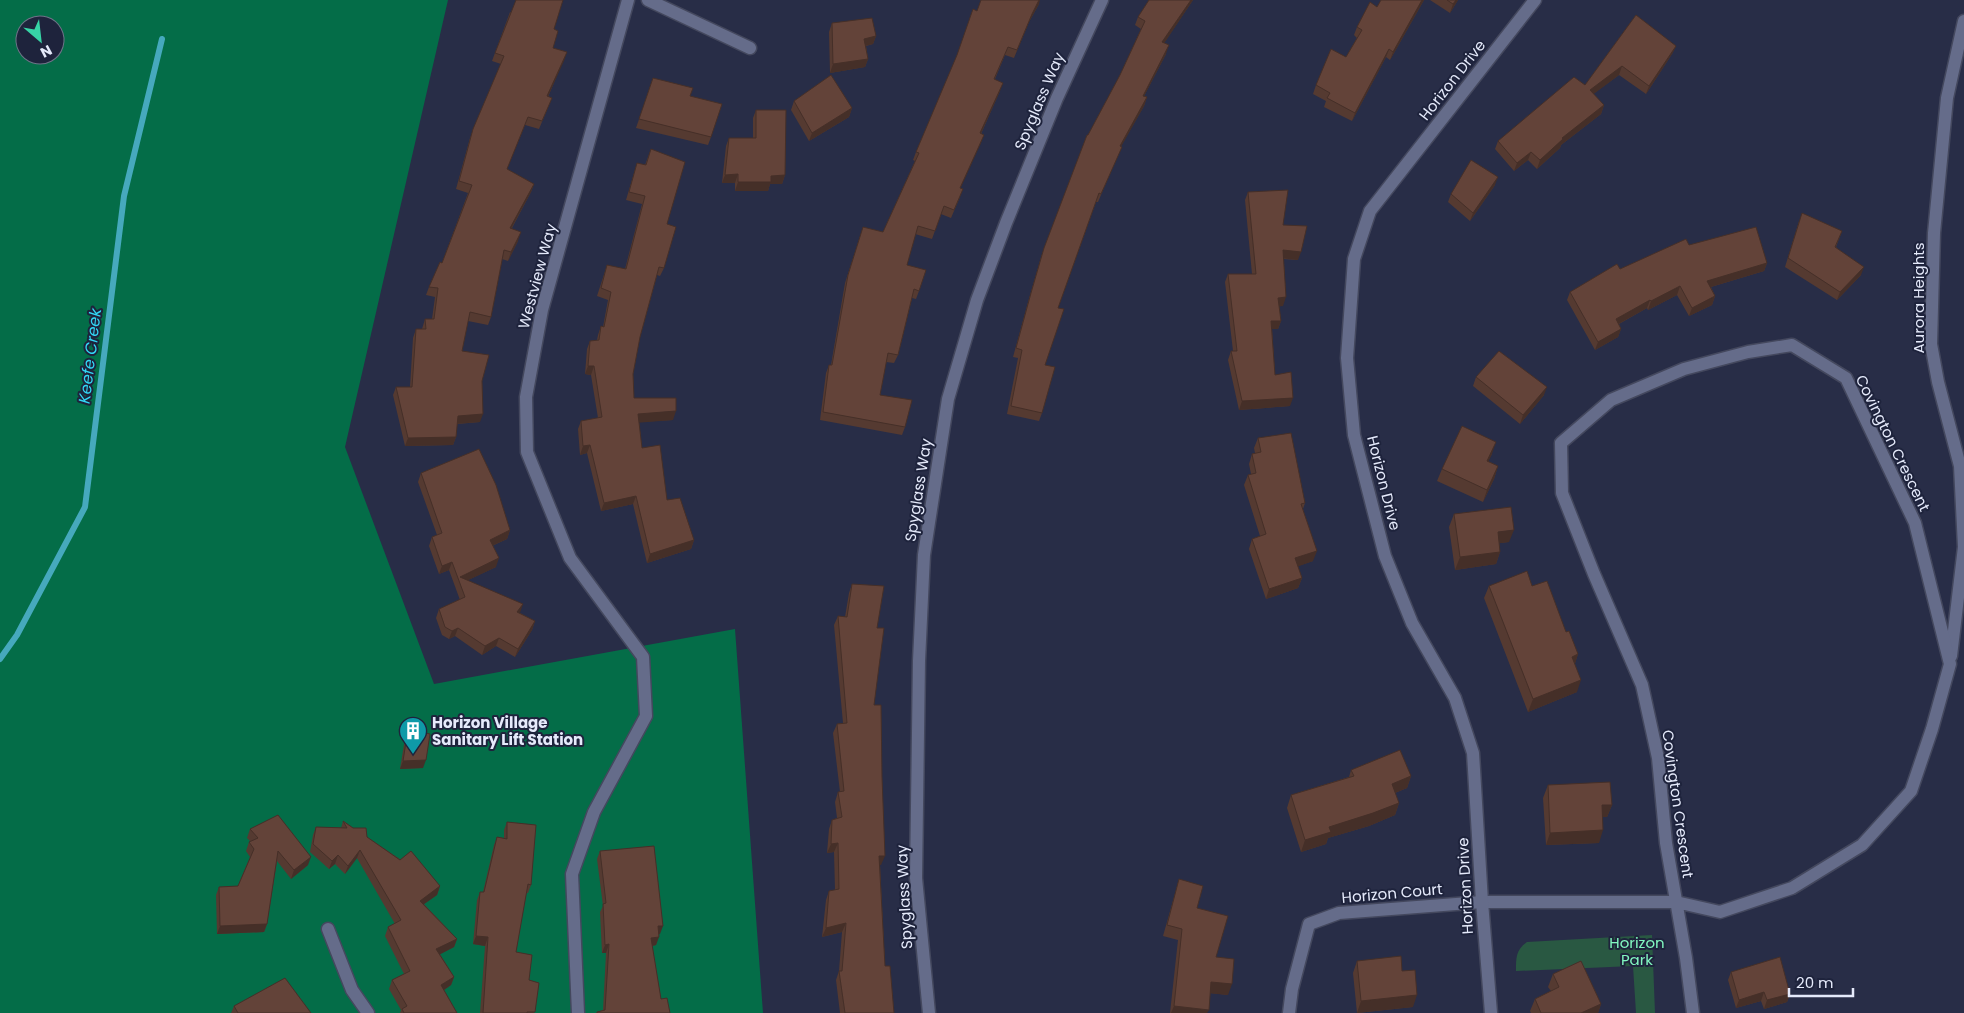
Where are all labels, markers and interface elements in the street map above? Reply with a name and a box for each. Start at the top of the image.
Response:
north arrow [15,15,65,65]
street label: Horizon Drive [1414,35,1490,125]
text: N [37,40,55,63]
street label: Spyglass Way [1009,48,1069,153]
street label: Westview Way [513,221,561,331]
street label: Aurora Heights [1908,242,1929,354]
water label: Keefe Creek [73,306,107,405]
street label: Covington Crescent [1851,371,1935,515]
street label: Horizon Drive [1362,433,1406,533]
street label: Spyglass Way [899,436,937,543]
place label: Horizon Village Sanitary Lift Station [432,712,583,750]
building icon: Horizon Village Sanitary Lift Station [398,716,428,755]
street label: Covington Crescent [1657,729,1699,879]
street label: Horizon Drive [1452,837,1478,935]
street label: Spyglass Way [891,844,917,950]
street label: Horizon Court [1341,878,1443,908]
park label: Horizon Park [1609,932,1665,970]
scale bar [1789,966,1853,998]
text: 20 m [1796,972,1834,993]

